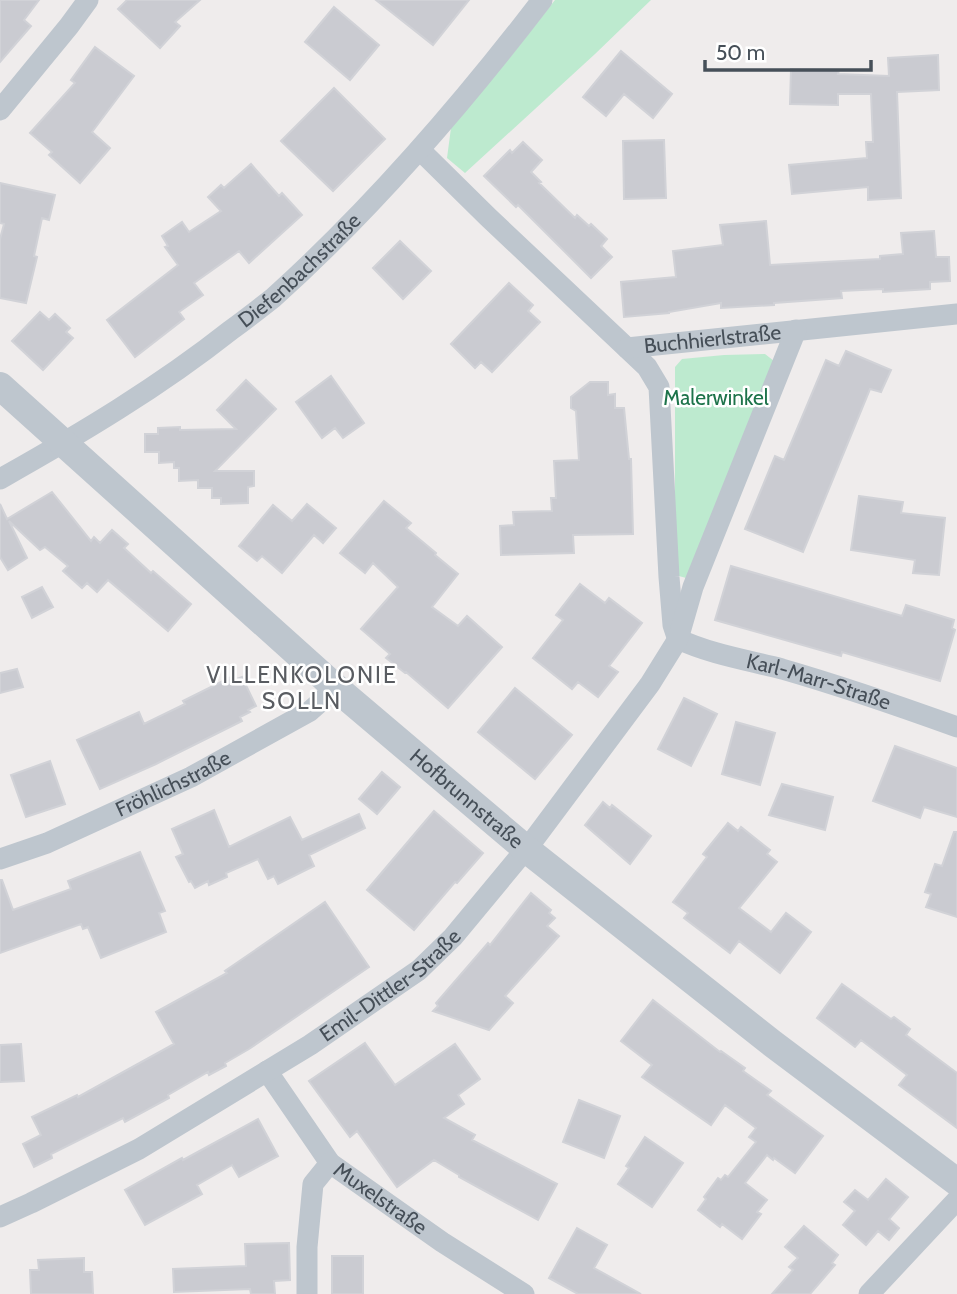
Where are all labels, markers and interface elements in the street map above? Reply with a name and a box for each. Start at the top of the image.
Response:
scale bar [705,28,871,72]
text: 50 m [716,40,765,65]
street label: Diefenbachstraße [233,208,366,332]
street label: Buchhierlstraße [643,319,783,358]
park label: Malerwinkel [663,385,769,410]
street label: Karl-Marr-Straße [744,648,894,715]
district label: VILLENKOLONIE SOLLN [206,661,398,715]
street label: Hofbrunnstraße [405,743,529,854]
street label: Fröhlichstraße [111,744,235,822]
street label: Emil-Dittler-Straße [315,924,466,1047]
street label: Muxelstraße [329,1157,432,1240]

